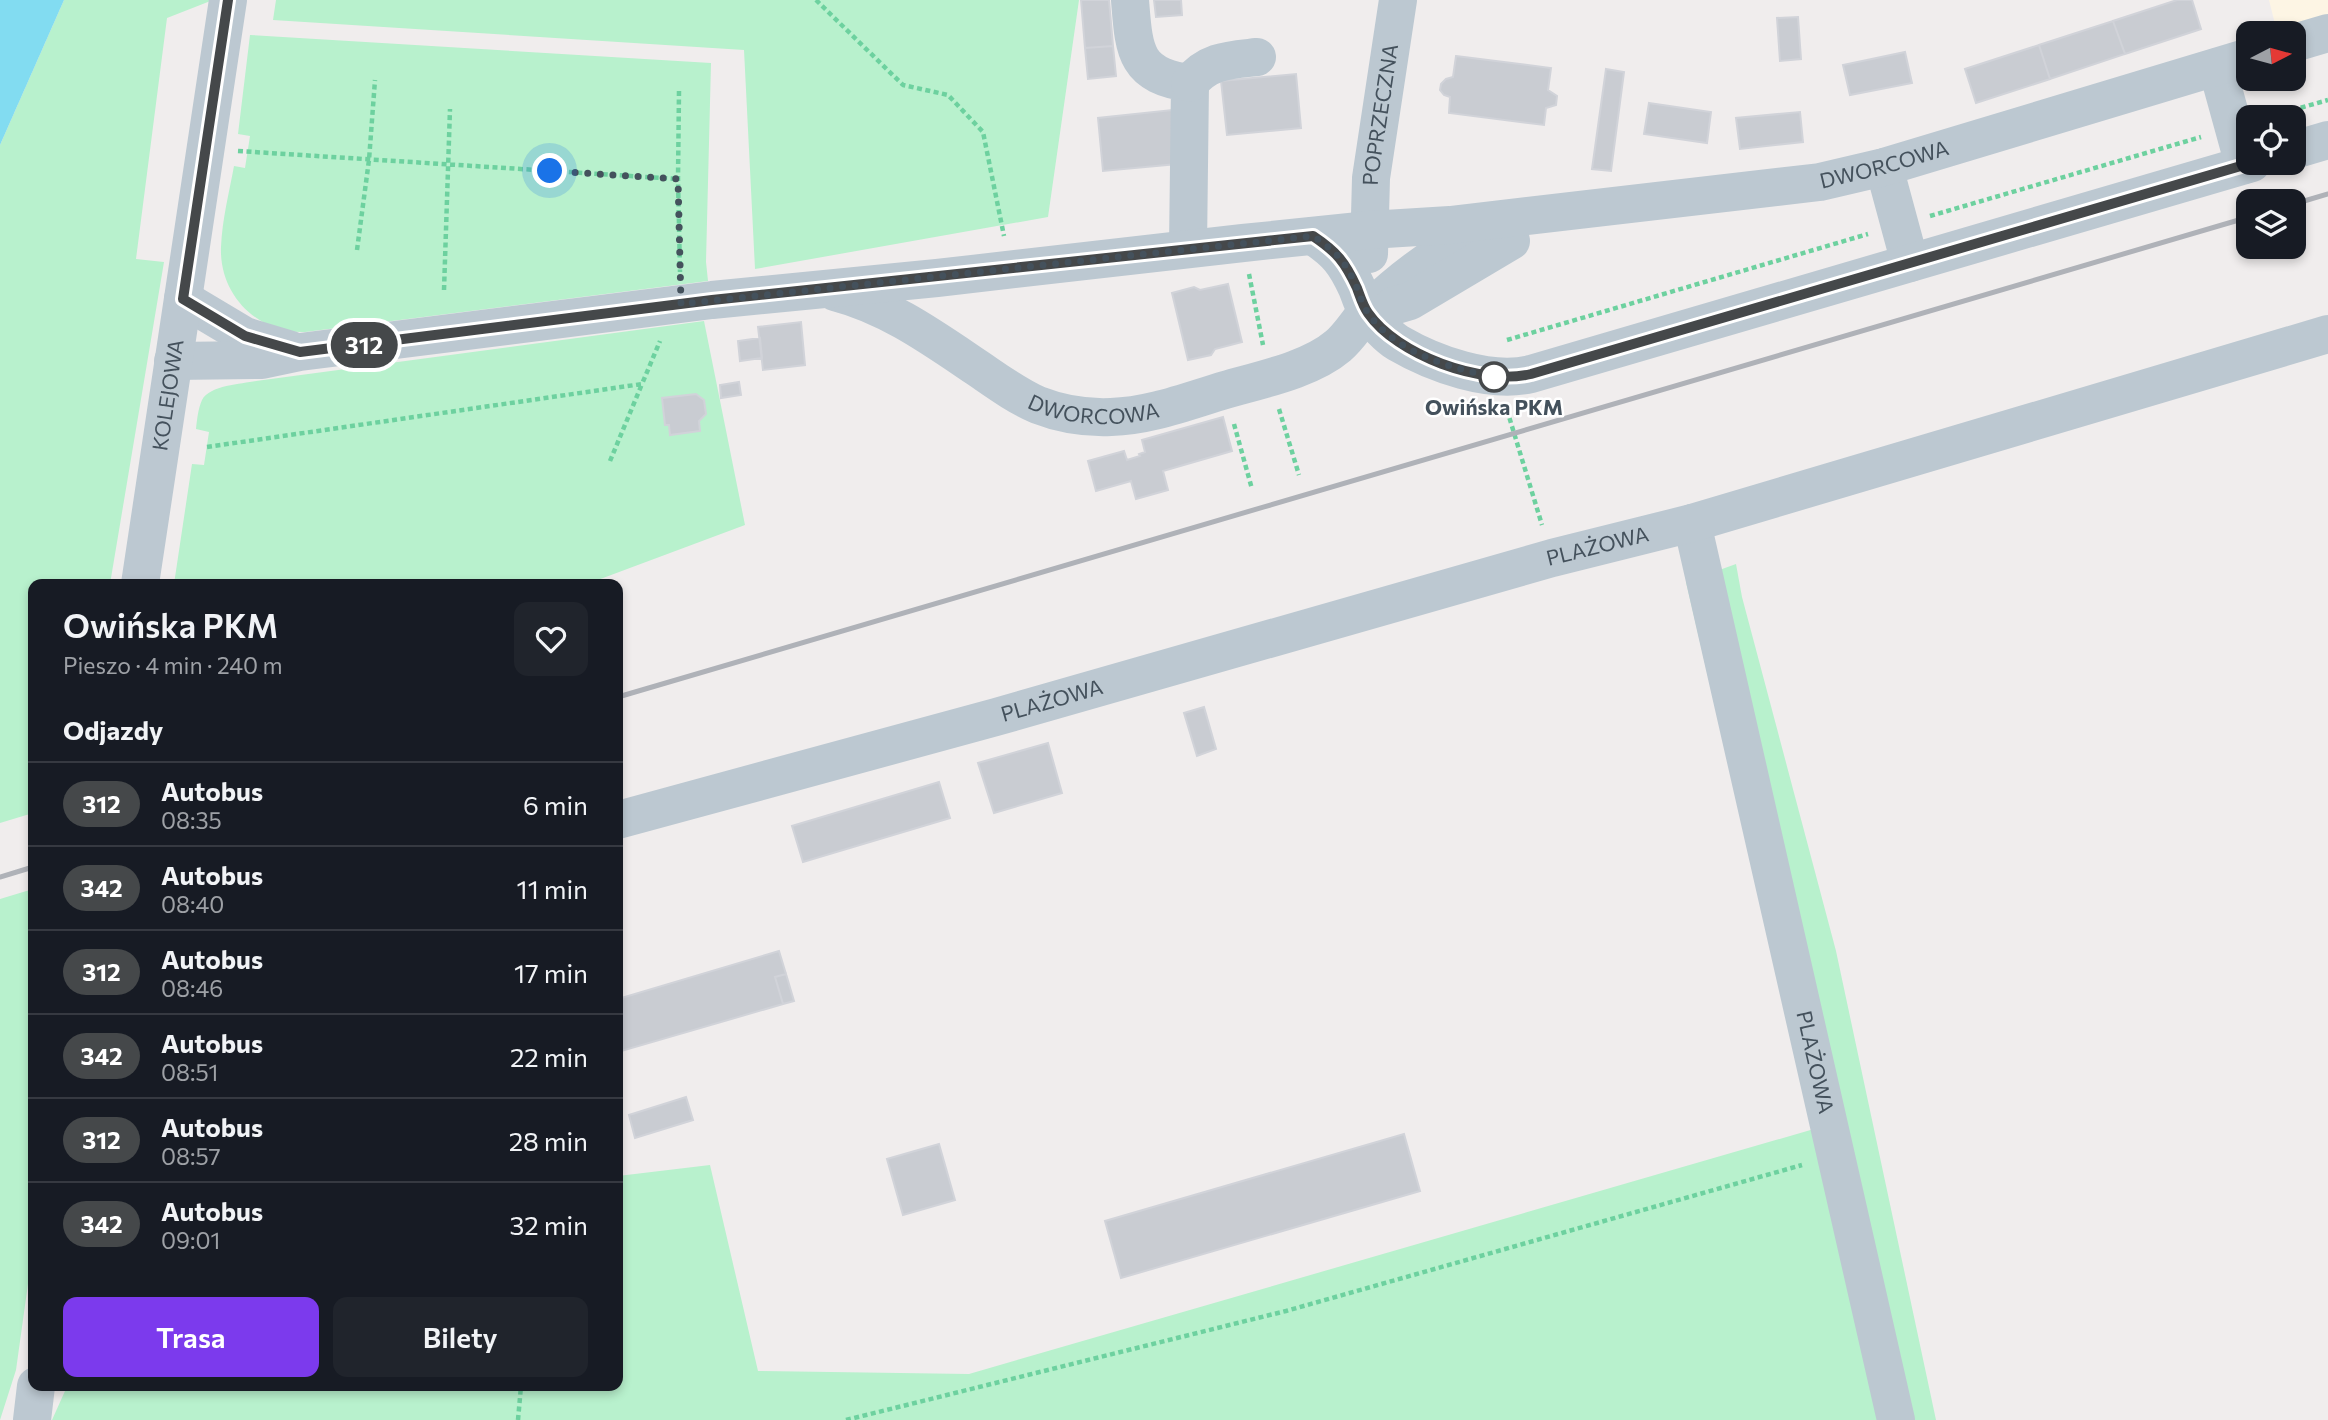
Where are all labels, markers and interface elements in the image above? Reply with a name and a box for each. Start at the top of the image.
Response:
north arrow [2236,21,2306,91]
map controls [2236,21,2306,259]
street label: POPRZECZNA [1357,42,1402,186]
button: locate [2236,105,2306,175]
street label: DWORCOWA [1817,134,1951,193]
your location [532,153,567,188]
button: layers [2236,189,2306,259]
line badge: 312 [324,322,404,368]
text: 312 [345,330,383,359]
street label: KOLEJOWA [146,338,188,452]
marker: Owińska PKM [1479,362,1509,392]
street label: DWORCOWA [1025,388,1161,428]
place label: Owińska PKM [1425,394,1563,419]
street label: PLAŻOWA [1543,520,1651,570]
button: heart [514,602,588,676]
text: Owińska PKM [63,604,278,645]
text: Pieszo · 4 min · 240 m [63,651,283,679]
street label: PLAŻOWA [998,673,1105,726]
text: Odjazdy [63,714,163,745]
text: Autobus [161,775,263,806]
text: 312 [82,789,121,818]
text: 6 min [523,789,588,820]
text: 08:35 [161,806,222,834]
text: Autobus [161,859,263,890]
text: 342 [80,873,123,902]
text: 11 min [517,873,588,904]
text: 08:40 [161,890,224,918]
text: Autobus [161,943,263,974]
text: 312 [82,957,121,986]
text: 17 min [514,957,588,988]
text: 08:46 [161,974,223,1002]
street label: PLAŻOWA [1792,1008,1840,1116]
text: Autobus [161,1027,263,1058]
text: 342 [80,1041,123,1070]
text: 22 min [510,1041,588,1072]
text: 08:51 [161,1058,218,1086]
text: Autobus [161,1111,263,1142]
text: 312 [82,1125,121,1154]
text: 28 min [509,1125,588,1156]
text: 08:57 [161,1142,221,1170]
text: Autobus [161,1195,263,1226]
text: 342 [80,1209,123,1238]
text: 32 min [510,1209,588,1240]
text: 09:01 [161,1226,220,1254]
button: Trasa [63,1297,319,1377]
button: Bilety [333,1297,588,1377]

